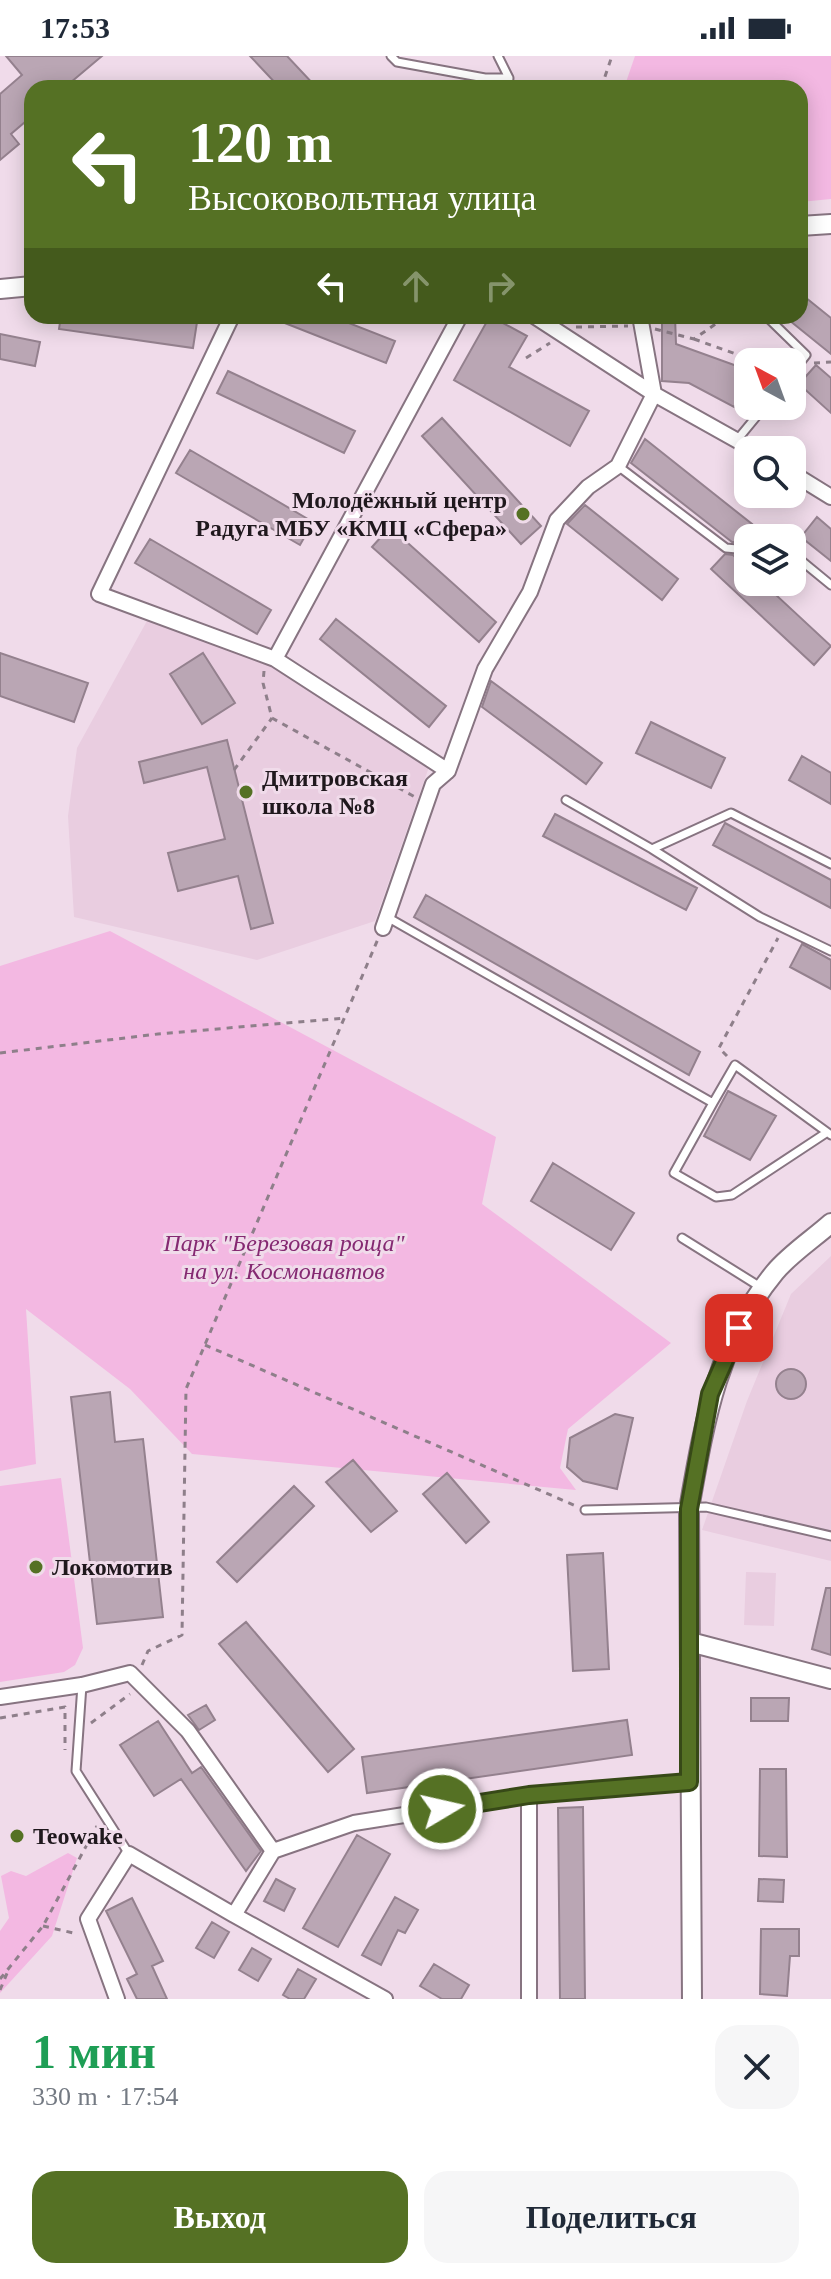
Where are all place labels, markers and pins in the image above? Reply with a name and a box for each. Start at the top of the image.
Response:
place label: Молодёжный центр Радуга МБУ «КМЦ «Сфера» [195,487,507,541]
marker: Молодёжный центр Радуга МБУ «КМЦ «Сфера» [514,505,532,523]
place label: Дмитровская школа №8 [262,765,408,819]
marker: Дмитровская школа №8 [237,783,255,801]
pin [705,1294,773,1362]
place label: Локомотив [52,1554,173,1580]
marker: Локомотив [27,1558,45,1576]
place label: Teowake [33,1823,123,1849]
marker: Teowake [8,1827,26,1845]

